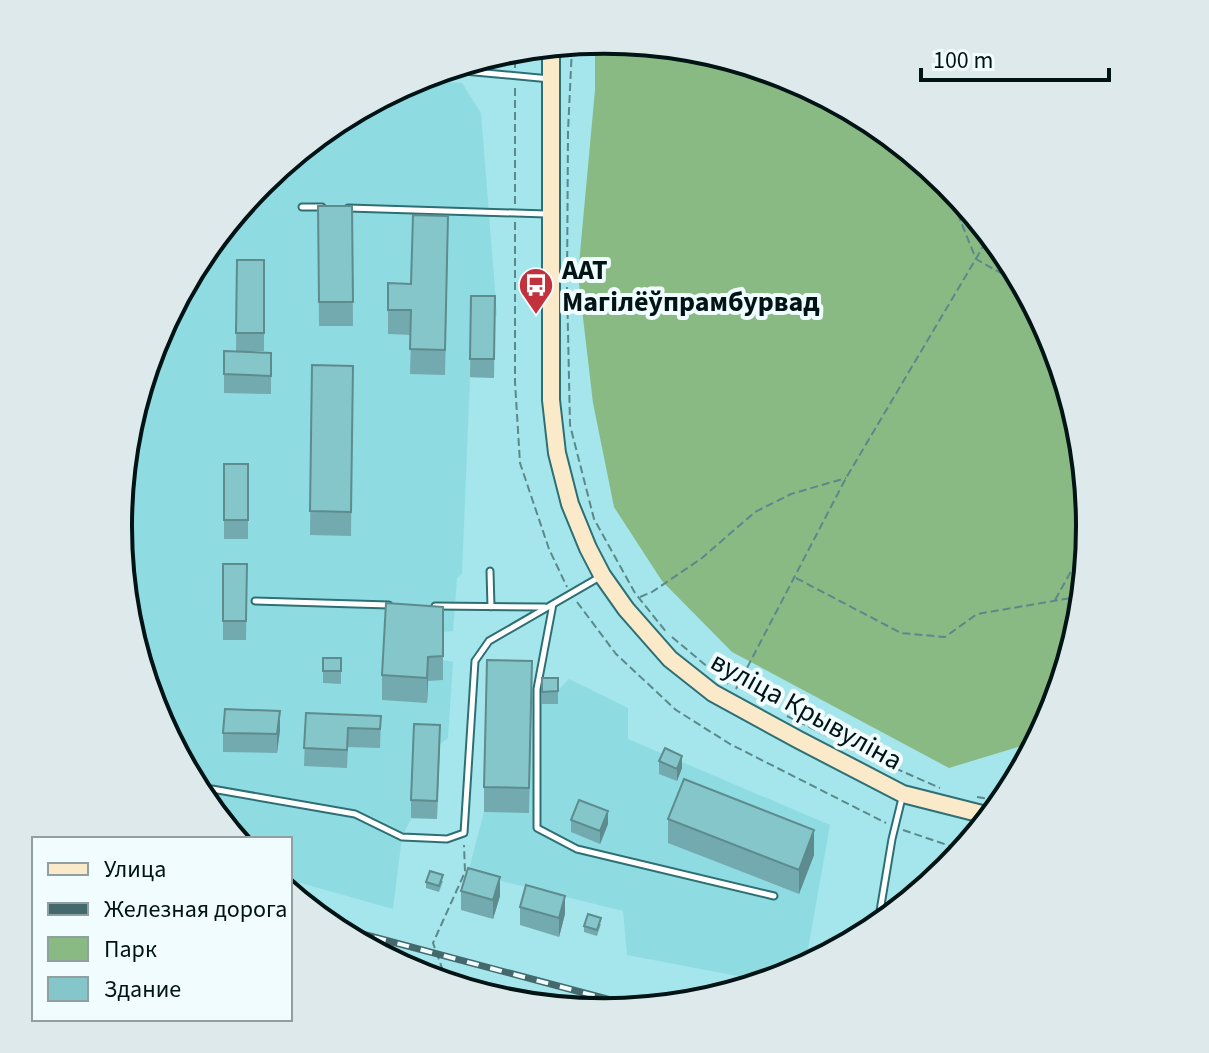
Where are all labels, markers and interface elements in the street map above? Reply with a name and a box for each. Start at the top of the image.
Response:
scale bar [921,32,1109,82]
text: 100 m [933,43,993,78]
place label: ААТ Магілёўпрамбурвад [561,250,820,322]
bus stop icon: ААТ Магілёўпрамбурвад [517,266,555,316]
street label: вуліца Крывуліна [703,642,910,780]
legend [32,837,292,1021]
text: Улица [104,852,166,887]
text: Железная дорога [104,892,287,927]
text: Парк [104,932,157,967]
text: Здание [104,972,181,1007]

